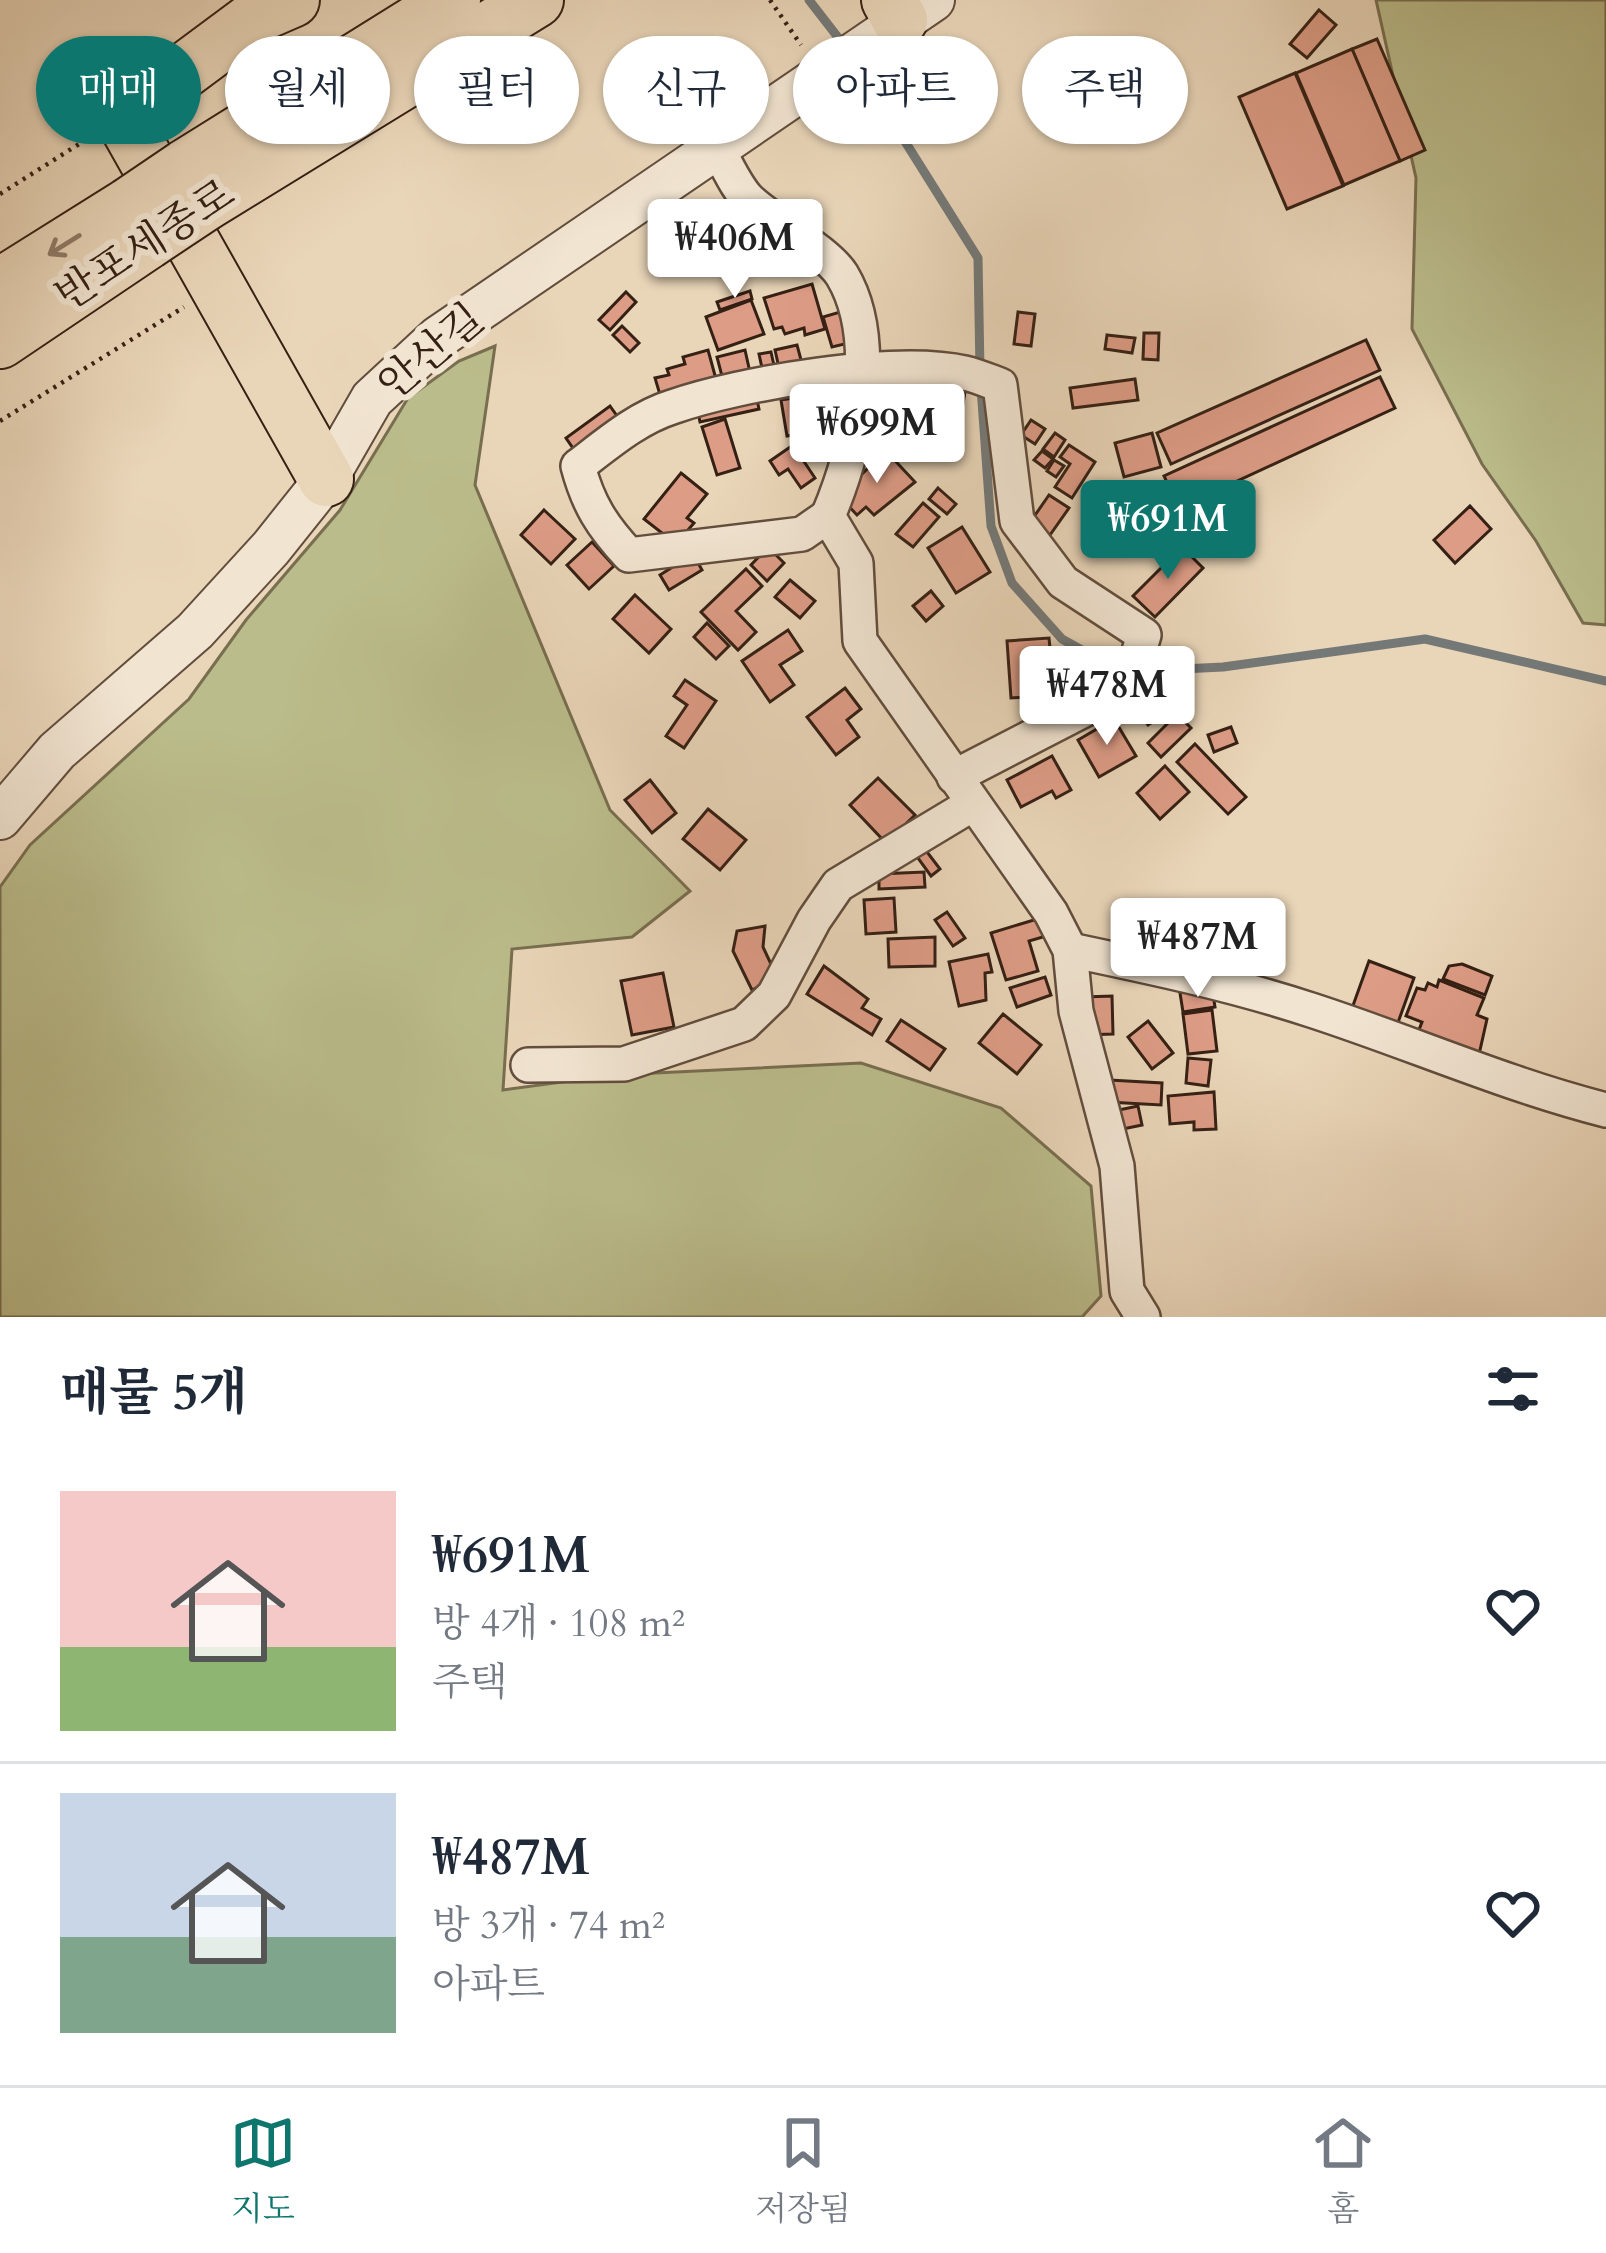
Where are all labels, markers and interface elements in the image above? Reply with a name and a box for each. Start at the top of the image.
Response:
chip: 매매 [36,36,201,144]
chip: 월세 [225,36,390,144]
chip: 필터 [414,36,579,144]
chip: 신규 [603,36,769,144]
chip: 아파트 [793,36,998,144]
chip: 주택 [1022,36,1188,144]
street label: 반포세종로 [44,166,246,324]
pin: ₩406M [651,199,819,301]
text: ₩406M [675,211,795,264]
one-way arrow [48,233,82,257]
street label: 안산길 [366,291,496,413]
pin: ₩699M [793,384,961,486]
text: ₩699M [817,396,937,449]
pin: ₩691M [1084,480,1252,582]
text: ₩691M [1108,492,1228,545]
pin: ₩478M [1023,646,1191,748]
text: ₩478M [1047,658,1167,711]
pin: ₩487M [1114,898,1282,1000]
text: ₩487M [1138,910,1258,963]
icon: filters [1480,1356,1546,1422]
text: 매물 5개 [60,1358,248,1428]
text: ₩691M [432,1521,590,1591]
icon: home [156,1539,300,1683]
icon: heart [1480,1578,1546,1644]
text: 방 4개 · 108 m² [432,1597,685,1650]
text: 주택 [432,1656,507,1709]
text: ₩487M [432,1823,590,1893]
icon: home [156,1841,300,1985]
icon: heart [1480,1880,1546,1946]
text: 방 3개 · 74 m² [432,1899,665,1952]
text: 아파트 [432,1958,545,2011]
tab: 지도 [230,2110,296,2232]
tab: 저장됨 [755,2110,851,2232]
tab: 홈 [1310,2110,1376,2232]

